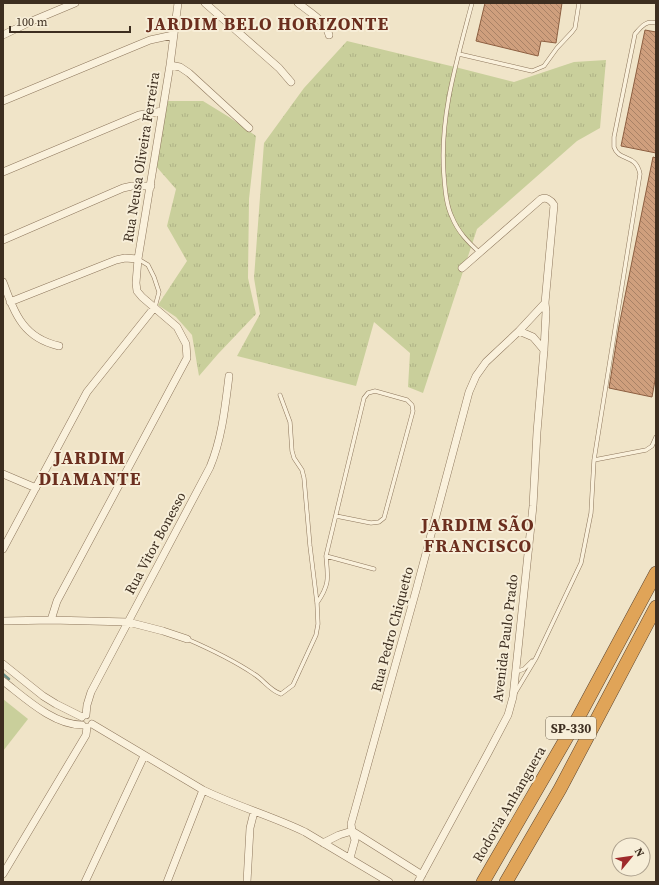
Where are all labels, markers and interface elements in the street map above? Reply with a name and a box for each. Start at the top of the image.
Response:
scale bar [10,8,130,34]
district label: JARDIM BELO HORIZONTE [146,11,389,36]
text: 100 m [16,14,48,30]
street label: Rua Neusa Oliveira Ferreira [118,70,164,244]
district label: JARDIM DIAMANTE [39,445,141,491]
street label: Rua Vitor Bonesso [119,488,191,598]
district label: JARDIM SÃO FRANCISCO [420,512,535,558]
street label: Rua Pedro Chiquetto [366,564,418,694]
street label: Avenida Paulo Prado [487,573,523,703]
road number: SP-330 [546,717,596,739]
street label: Rodovia Anhanguera [468,742,551,866]
north arrow [611,837,651,877]
text: N [631,845,648,860]

